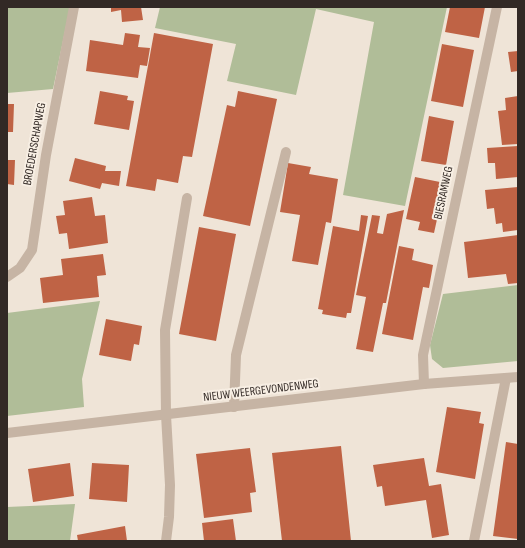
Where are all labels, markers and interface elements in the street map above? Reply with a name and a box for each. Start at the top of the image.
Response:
street label: BROEDERSCHAPWEG [21,101,49,187]
street label: BIESRAMWEG [431,165,457,221]
street label: NIEUW WEERGEVONDENWEG [202,377,320,405]

